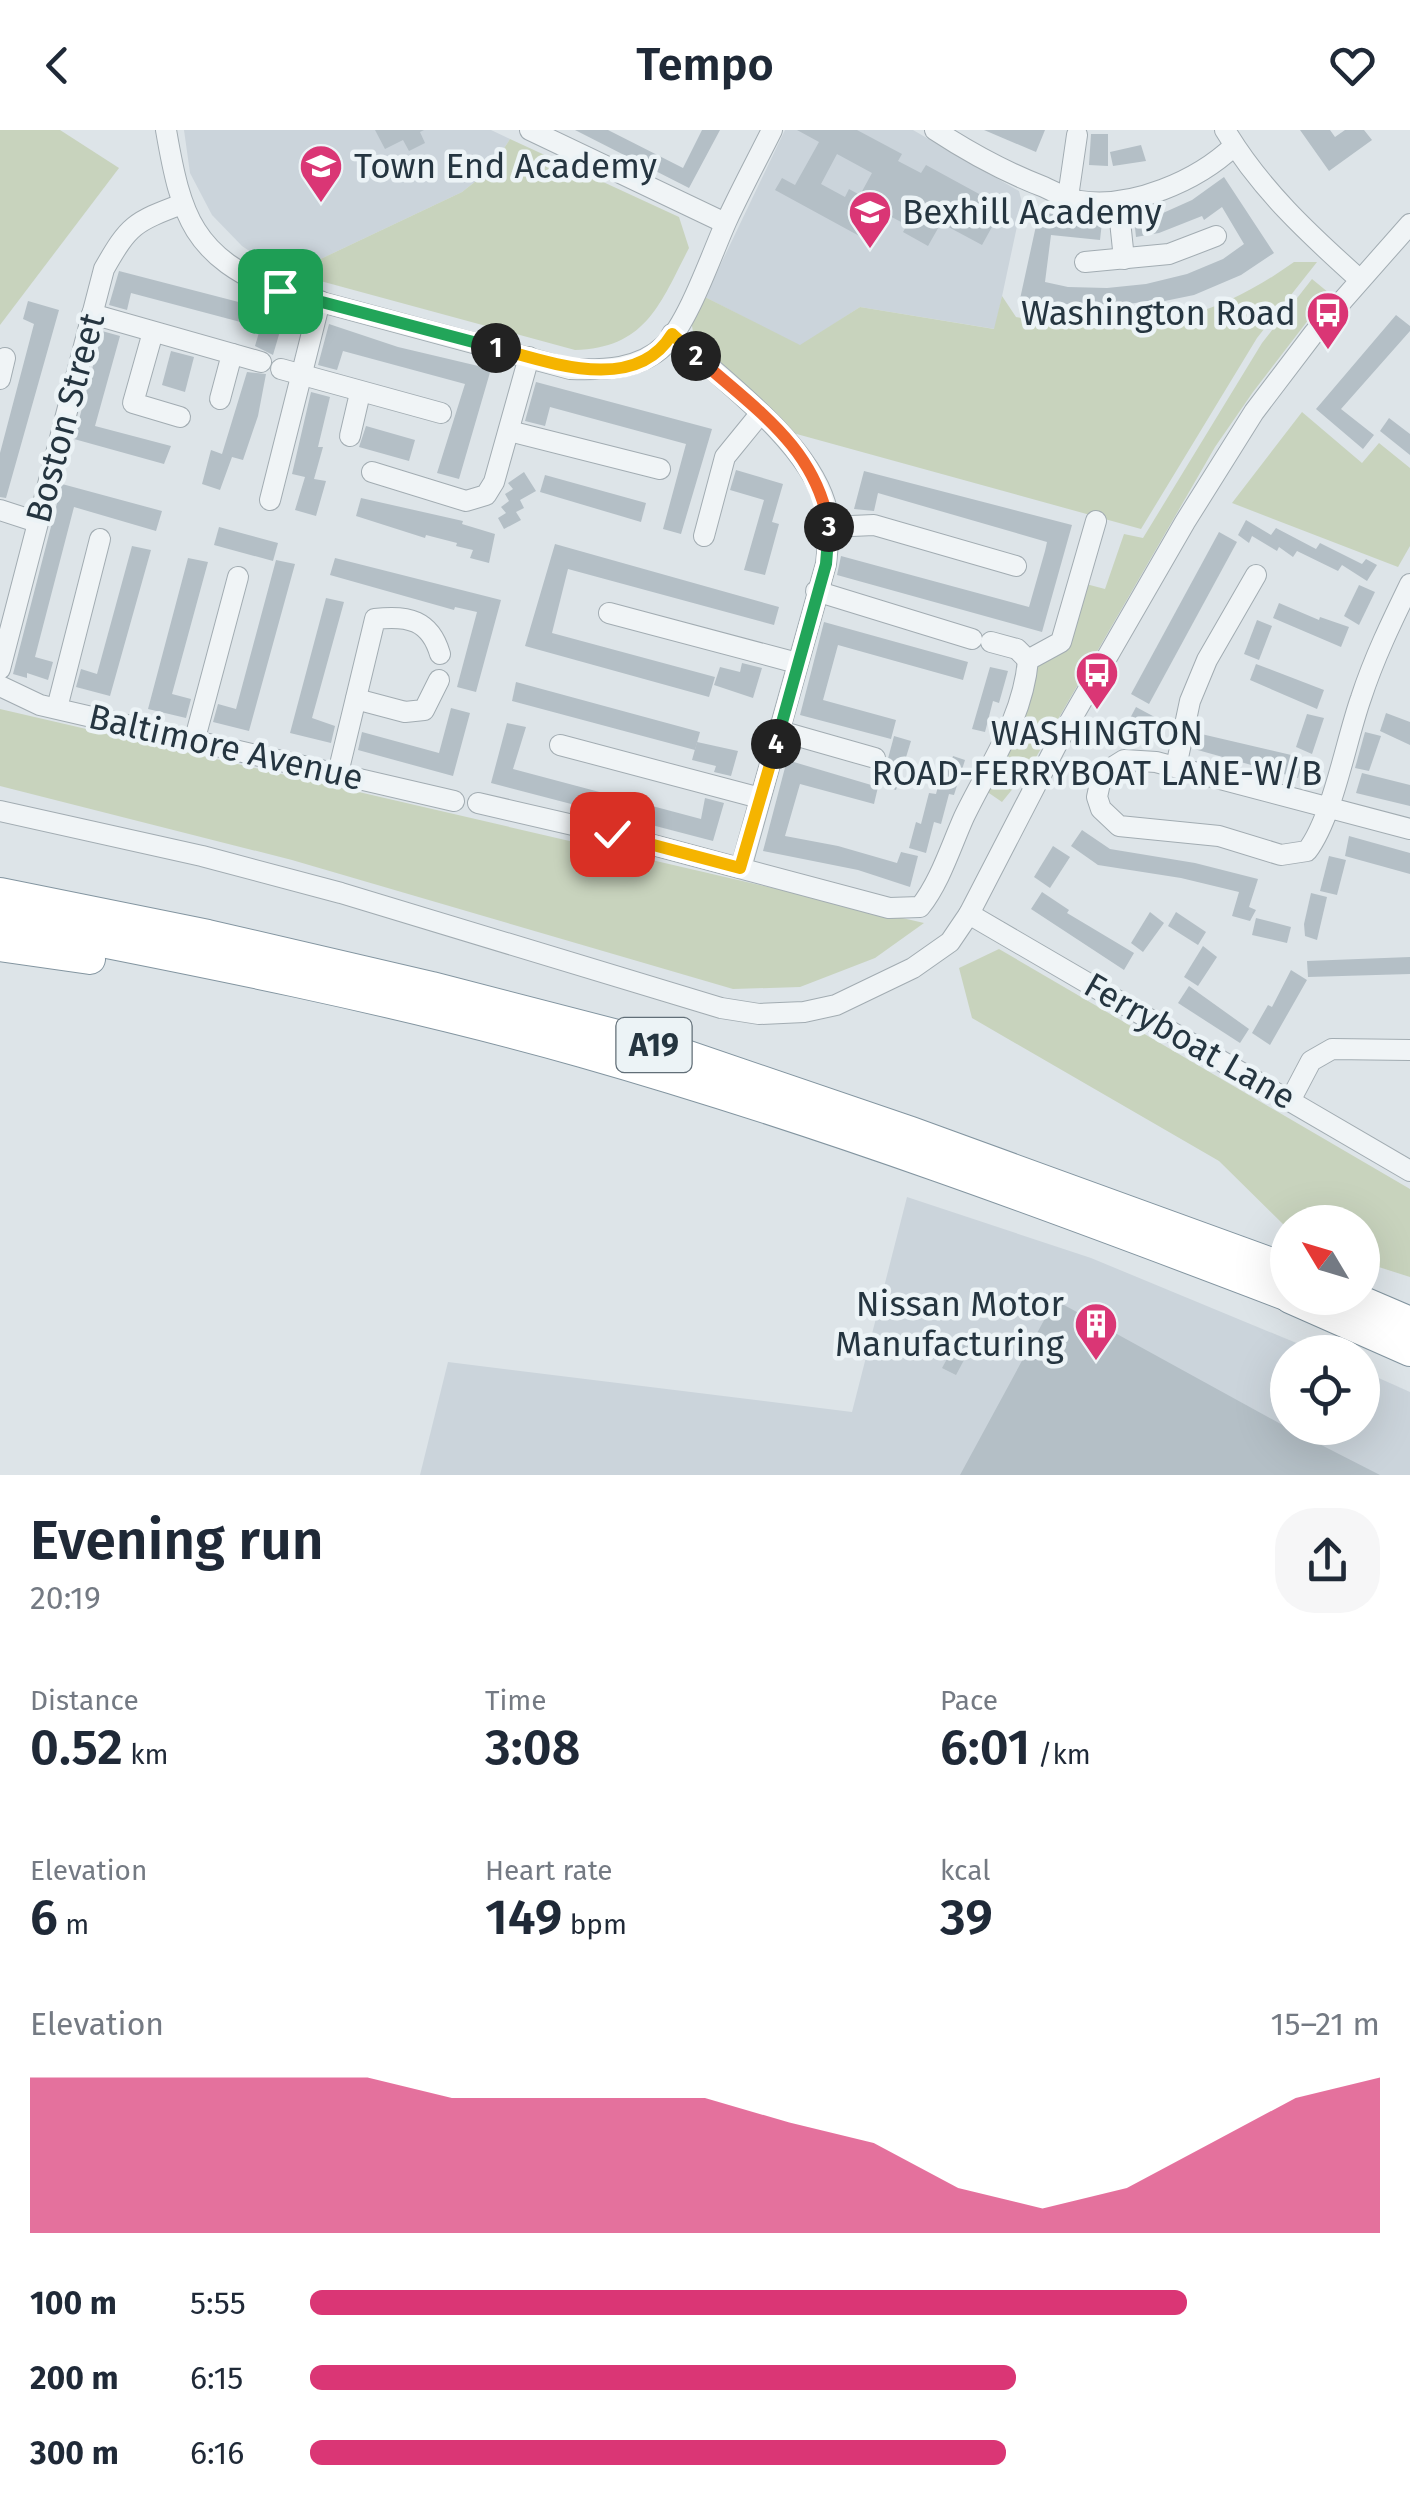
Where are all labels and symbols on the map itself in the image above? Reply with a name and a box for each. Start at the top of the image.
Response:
school or university icon: Town End Academy [298,143,344,204]
place label: Town End Academy [354,145,657,187]
school or university icon: Bexhill Academy [847,189,893,250]
place label: Bexhill Academy [902,191,1162,233]
pin [238,249,323,334]
bus stop icon: Washington Road [1305,290,1351,351]
place label: Washington Road [1021,292,1296,334]
street label: Boston Street [17,308,113,527]
pin: 1 [471,323,521,373]
pin: 2 [671,331,721,381]
pin: 3 [804,502,854,552]
bus stop icon: WASHINGTON ROAD-FERRYBOAT LANE-W/B [1074,650,1120,711]
street label: Baltimore Avenue [85,695,367,799]
place label: WASHINGTON ROAD-FERRYBOAT LANE-W/B [872,712,1322,794]
pin: 4 [751,719,801,769]
pin [570,792,655,877]
street label: Ferryboat Lane [1077,964,1303,1118]
road number: A19 [616,1018,692,1072]
north arrow [1270,1205,1380,1315]
place label: Nissan Motor Manufacturing [835,1283,1065,1365]
building icon: Nissan Motor Manufacturing [1073,1301,1119,1362]

